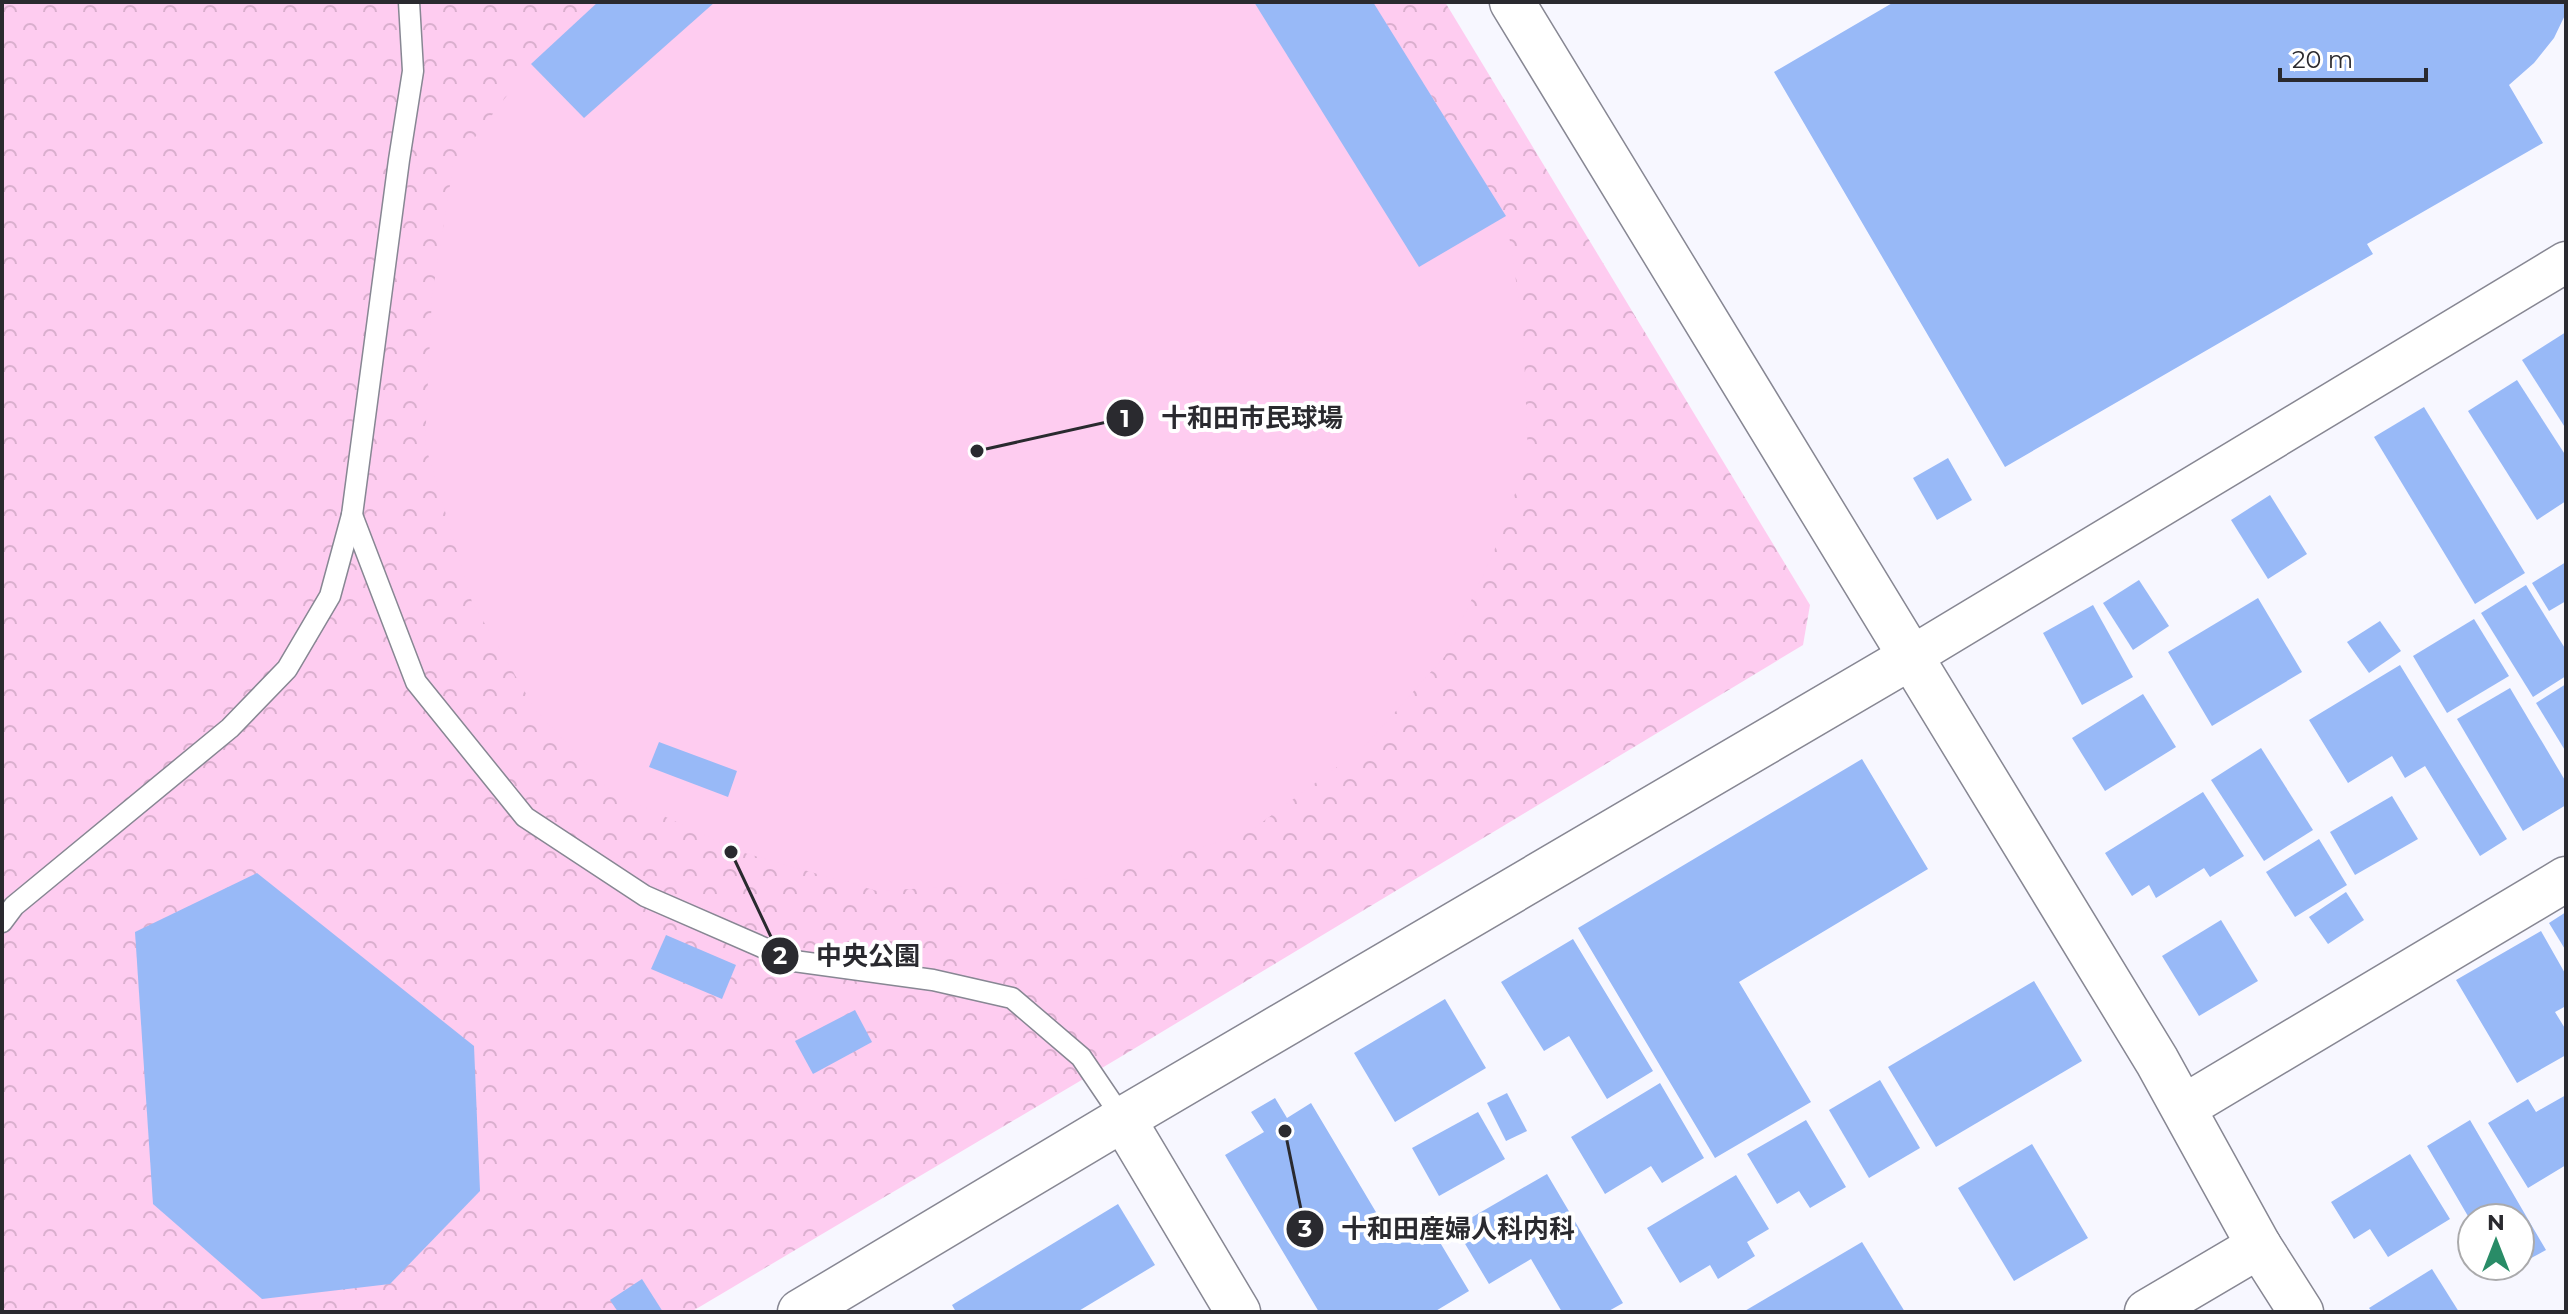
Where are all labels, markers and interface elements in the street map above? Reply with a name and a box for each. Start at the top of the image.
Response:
scale bar [2280,32,2426,82]
text: 20 m [2292,45,2353,74]
callout: 十和田市民球場 [1105,393,1359,443]
text: 十和田市民球場 [1161,402,1343,434]
text: 1 [1120,404,1130,433]
callout: 中央公園 [760,931,936,981]
text: 中央公園 [816,940,920,972]
text: 2 [773,941,787,970]
north arrow [2456,1202,2536,1282]
callout: 十和田産婦人科内科 [1285,1204,1591,1254]
text: N [2487,1209,2505,1236]
text: 十和田産婦人科内科 [1341,1213,1575,1245]
text: 3 [1297,1214,1312,1243]

